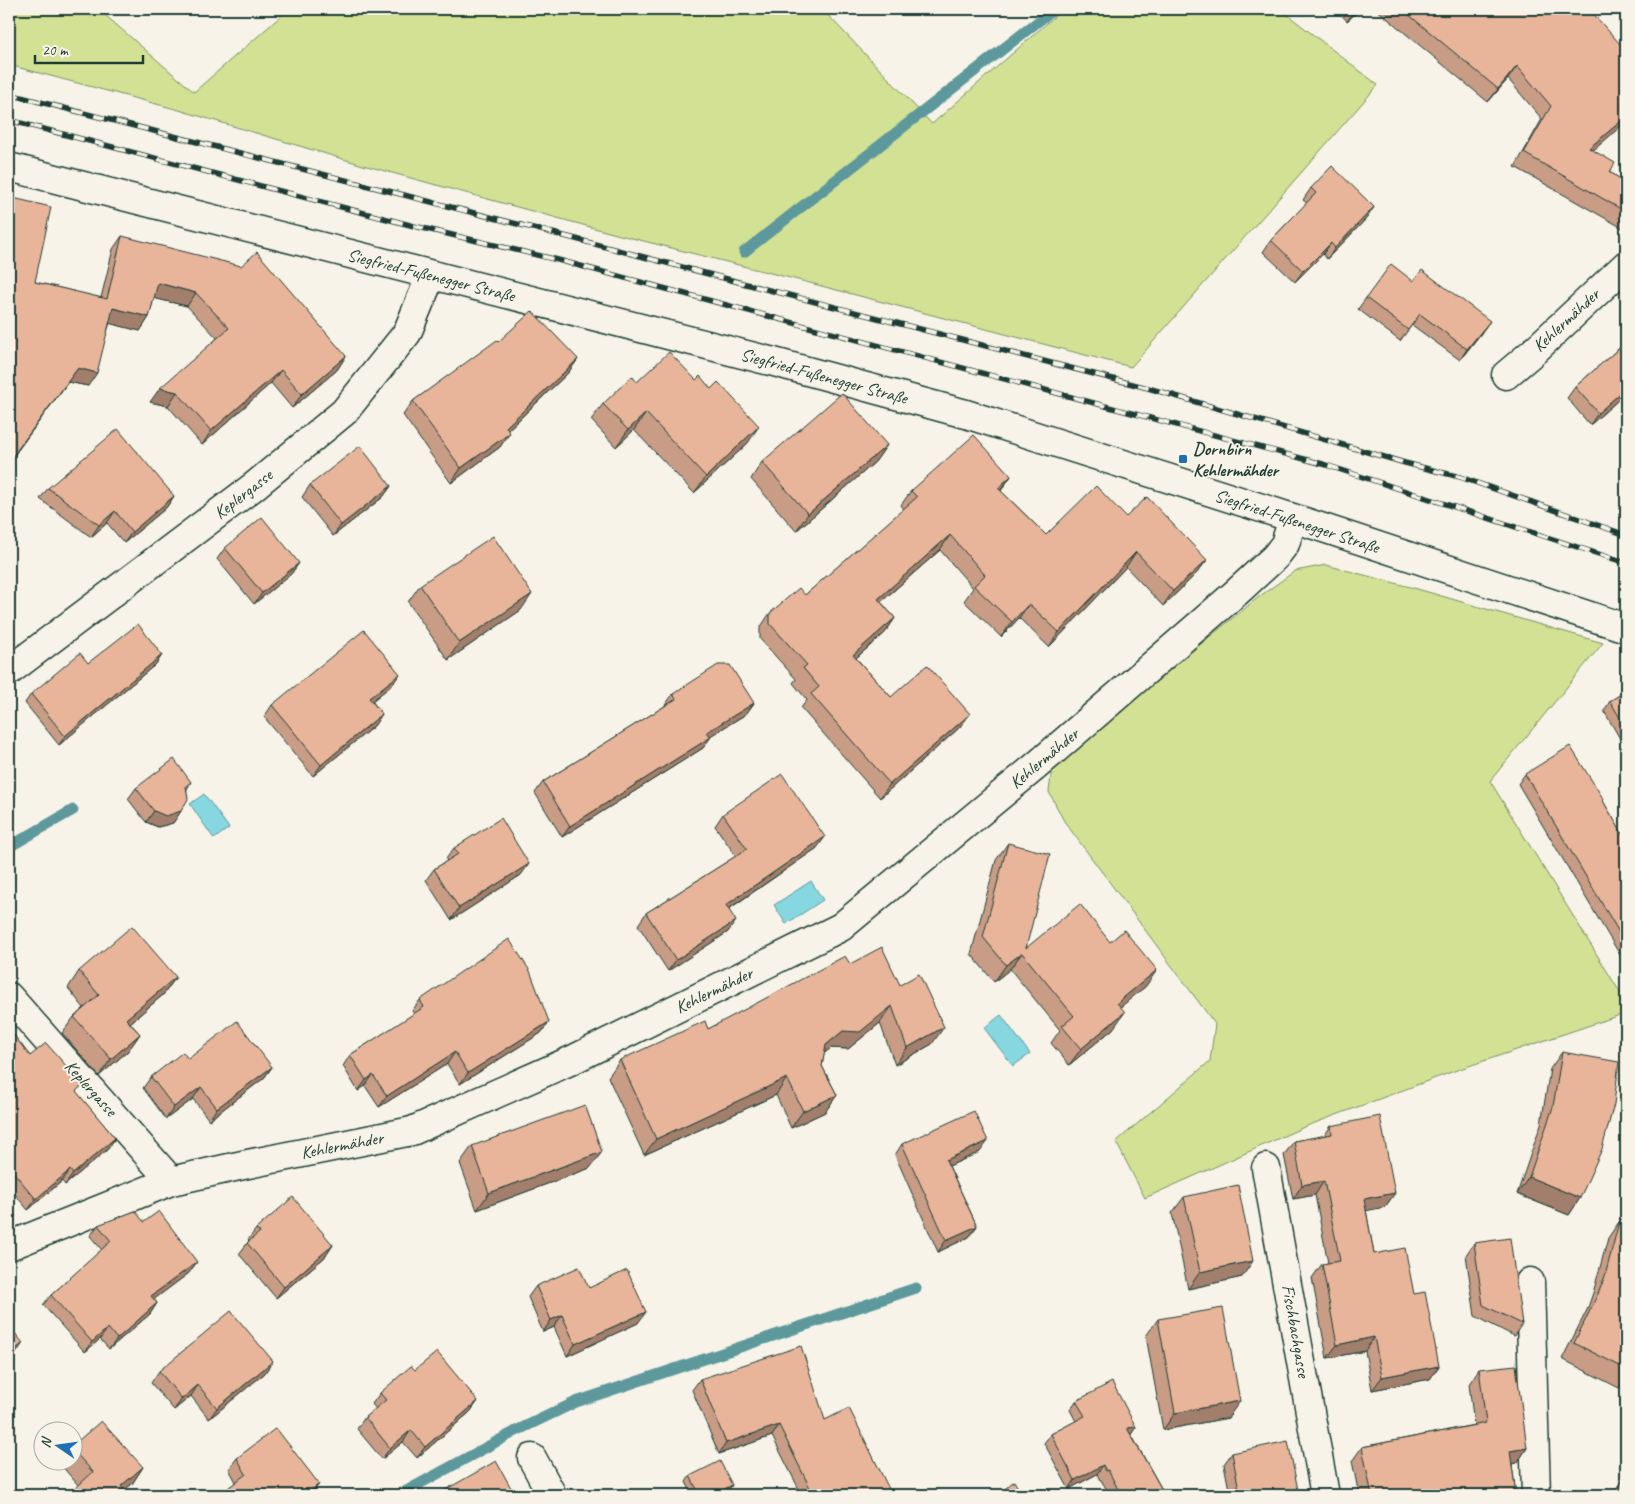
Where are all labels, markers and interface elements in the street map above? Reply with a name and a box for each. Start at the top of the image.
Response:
scale bar [35,32,142,64]
text: 20 m [42,41,69,60]
street label: Siegfried-Fußenegger Straße [345,244,518,307]
street label: Kehlermähder [1528,282,1605,357]
street label: Siegfried-Fußenegger Straße [738,343,911,409]
place label: Dornbirn Kehlermähder [1193,438,1281,481]
marker: Dornbirn Kehlermähder [1177,453,1189,465]
street label: Keplergasse [209,464,278,524]
street label: Siegfried-Fußenegger Straße [1212,484,1383,558]
street label: Kehlermähder [1005,722,1084,793]
street label: Kehlermähder [672,961,758,1018]
street label: Keplergasse [60,1055,123,1122]
street label: Kehlermähder [299,1126,387,1164]
street label: Fischbachgasse [1277,1283,1315,1380]
north arrow [32,1422,82,1472]
text: N [37,1435,56,1449]

